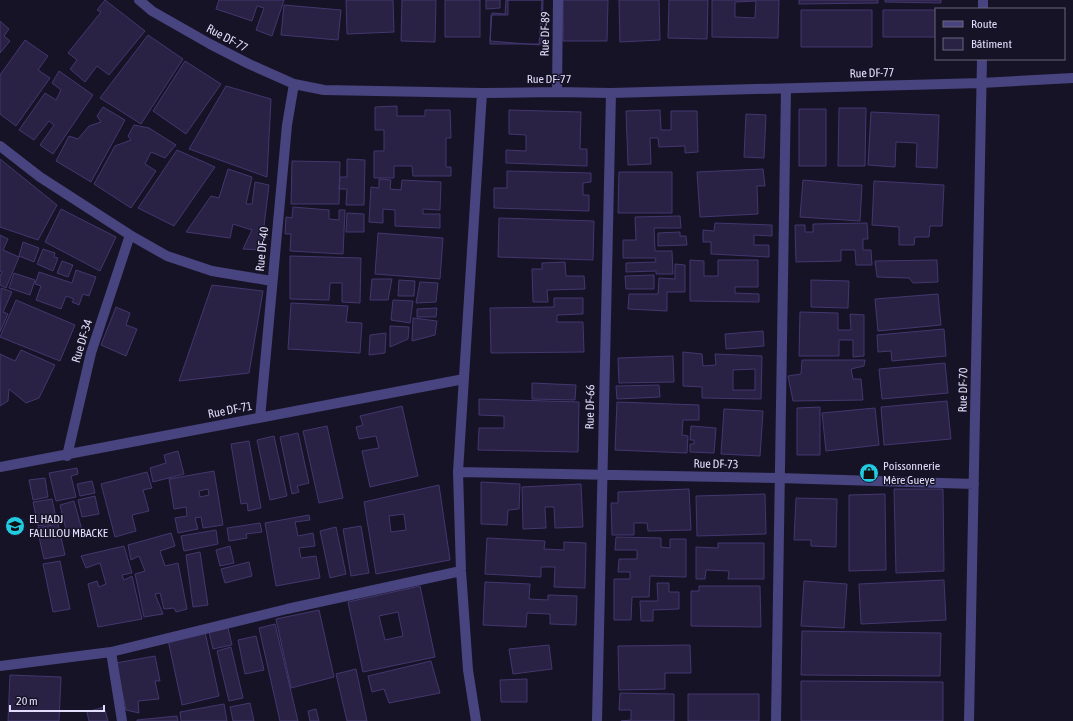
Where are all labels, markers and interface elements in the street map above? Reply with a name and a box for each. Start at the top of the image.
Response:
legend [935,8,1065,60]
street label: Rue DF-89 [538,11,552,56]
text: Route [971,17,997,31]
street label: Rue DF-77 [204,21,250,55]
text: Bâtiment [971,37,1012,51]
street label: Rue DF-77 [849,65,895,81]
street label: Rue DF-77 [527,72,572,86]
street label: Rue DF-40 [253,226,271,272]
street label: Rue DF-34 [69,317,95,364]
street label: Rue DF-70 [956,367,970,412]
street label: Rue DF-66 [583,384,597,429]
street label: Rue DF-71 [207,399,254,421]
street label: Rue DF-73 [694,457,738,471]
place label: Poissonnerie Mère Gueye [883,459,940,487]
shop icon: Poissonnerie Mère Gueye [858,462,880,484]
place label: EL HADJ FALLILOU MBACKE [29,512,108,540]
school or university icon: EL HADJ FALLILOU MBACKE [4,515,26,537]
scale bar [10,687,104,713]
text: 20 m [16,694,38,708]

